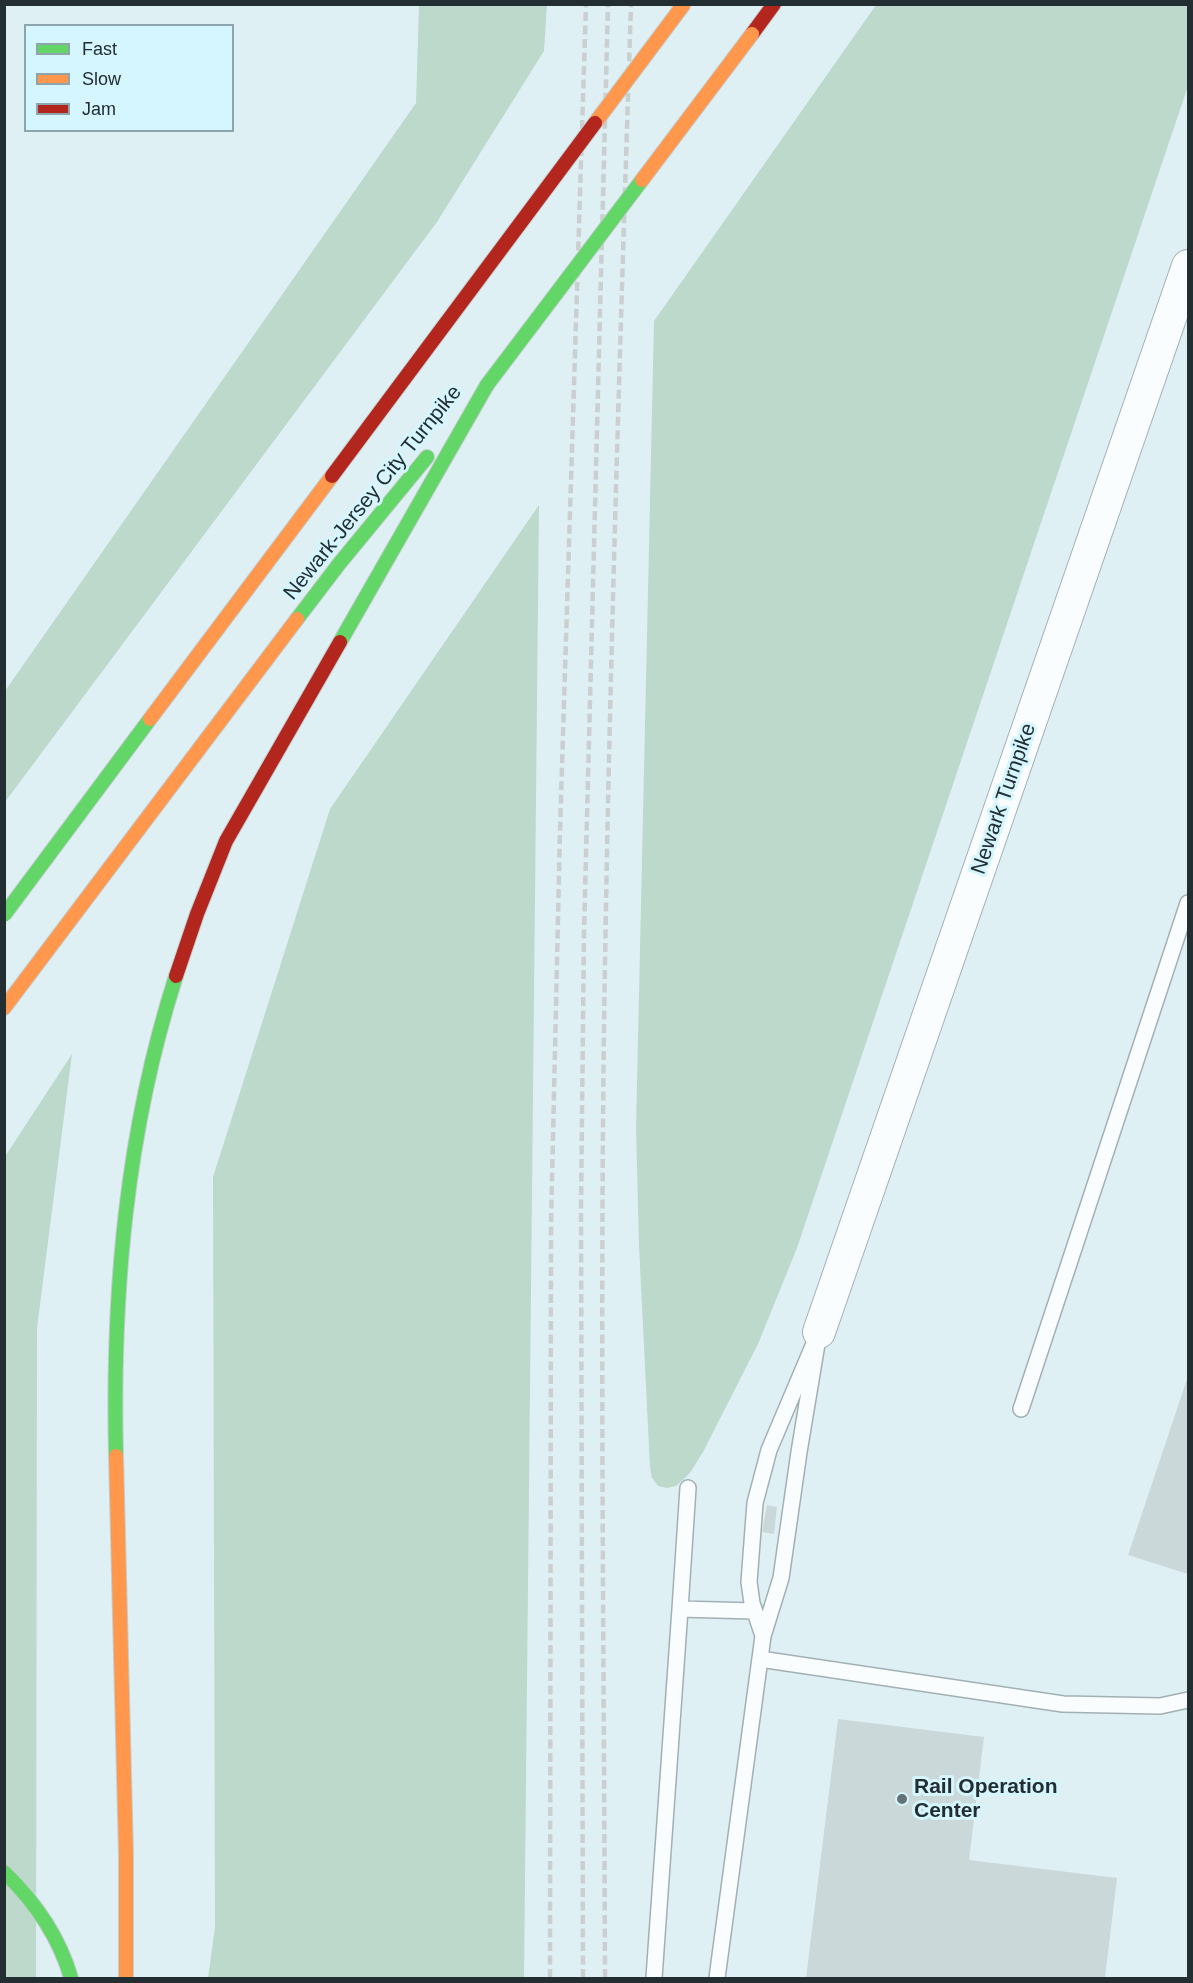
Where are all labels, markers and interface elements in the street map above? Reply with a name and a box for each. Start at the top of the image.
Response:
legend [24,24,234,132]
text: Fast [82,39,117,59]
text: Slow [82,69,121,89]
text: Jam [82,99,116,119]
street label: Newark-Jersey City Turnpike [279,381,467,605]
street label: Newark Turnpike [966,720,1042,878]
place label: Rail Operation Center [914,1774,1058,1824]
marker: Rail Operation Center [895,1792,909,1806]

